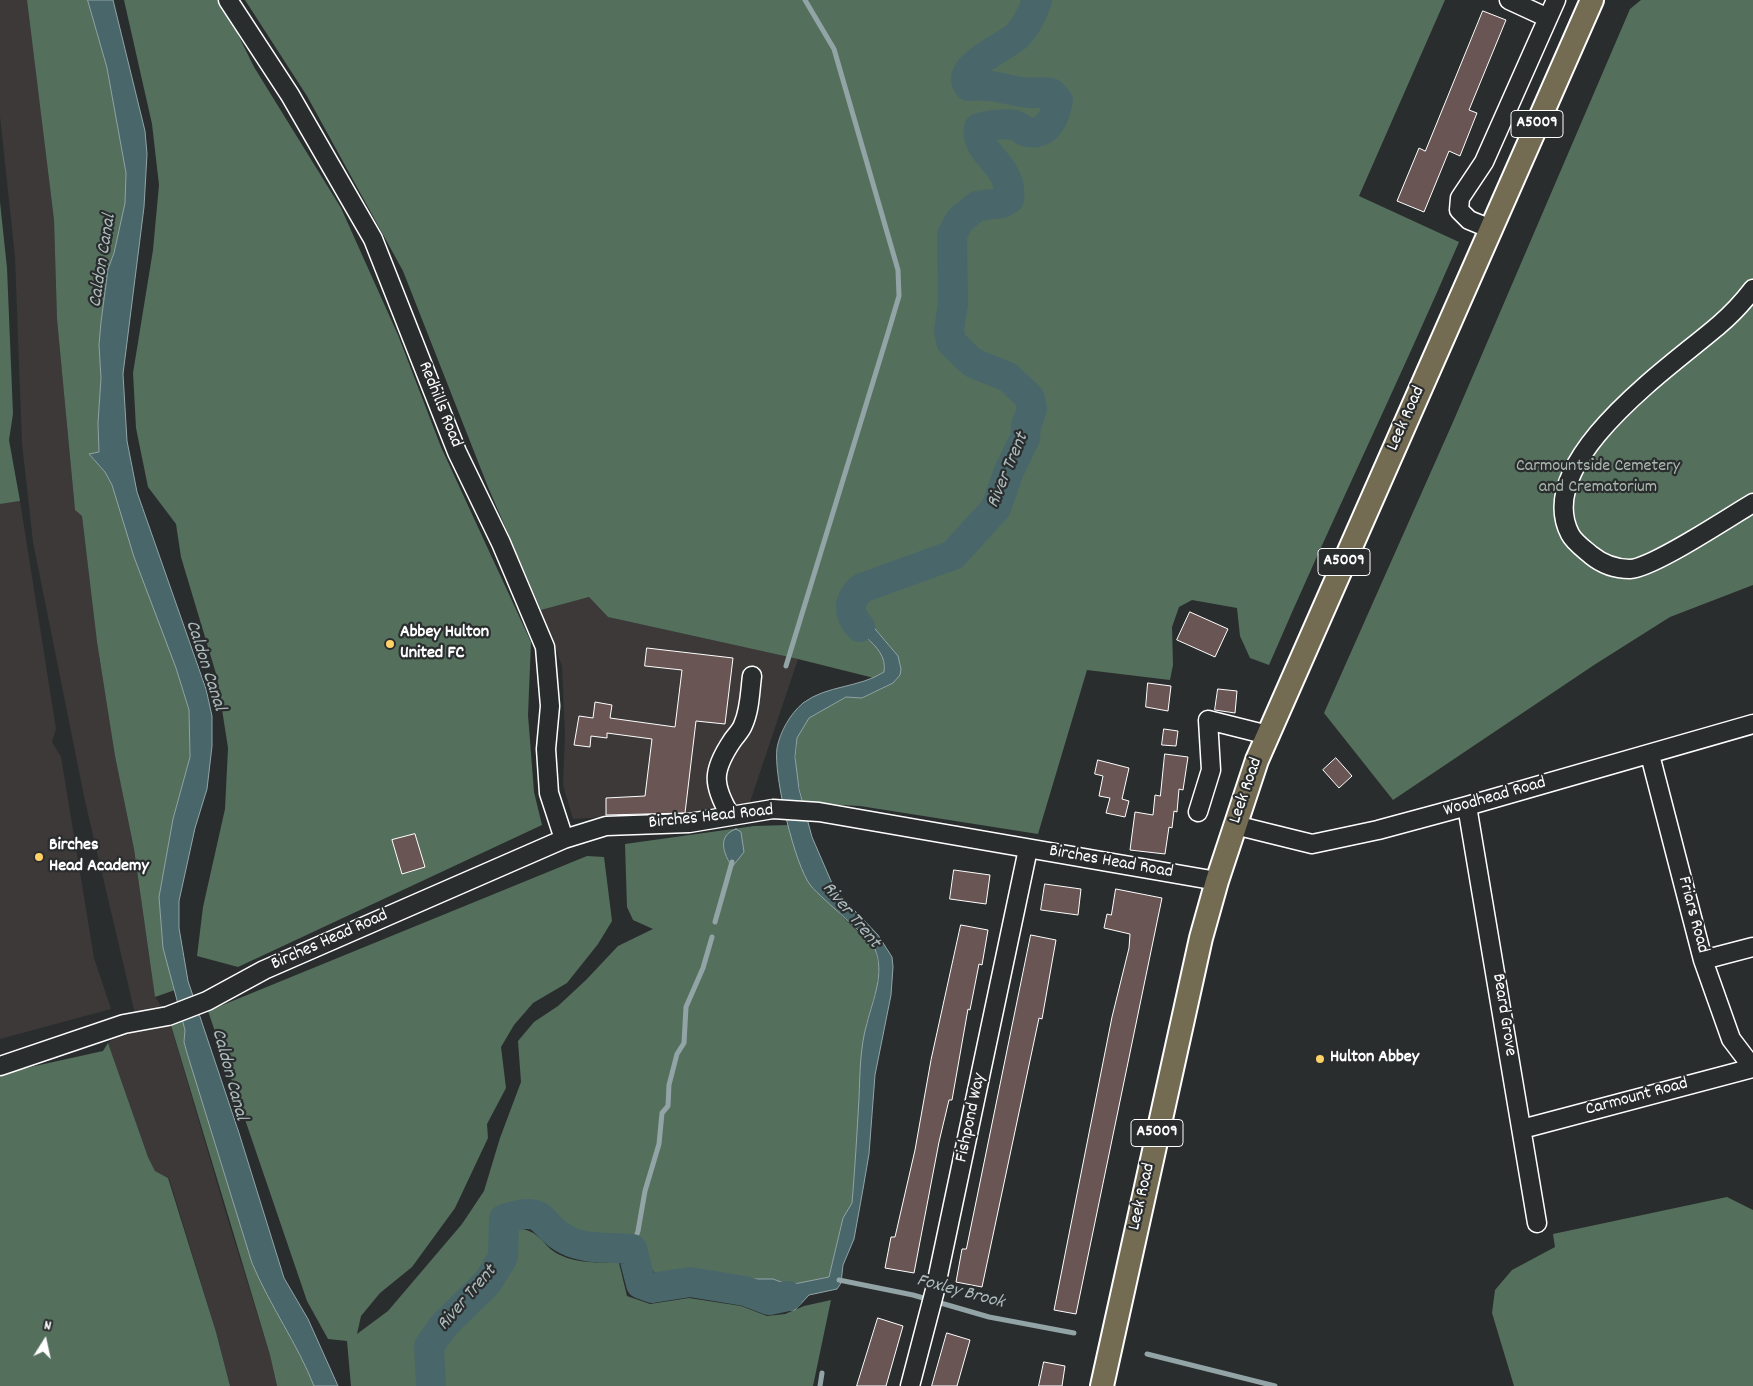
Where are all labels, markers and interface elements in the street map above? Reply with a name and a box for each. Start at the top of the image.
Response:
road number: A5009 [1511,110,1563,138]
water label: Caldon Canal [85,213,123,309]
street label: Redhills Road [412,359,466,451]
street label: Leek Road [1383,383,1431,455]
water label: River Trent [983,430,1035,512]
park label: Carmountside Cemetery and Crematorium [1516,457,1680,499]
road number: A5009 [1318,548,1370,576]
water label: Caldon Canal [179,618,229,714]
place label: Abbey Hulton United FC [400,623,489,666]
marker: Abbey Hulton United FC [384,638,396,650]
street label: Leek Road [1226,755,1268,827]
street label: Woodhead Road [1441,773,1549,823]
street label: Birches Head Road [648,801,774,835]
place label: Birches Head Academy [49,836,149,879]
street label: Birches Head Road [1047,841,1175,885]
marker: Birches Head Academy [33,851,45,863]
street label: Friars Road [1671,874,1713,956]
water label: River Trent [816,878,884,954]
street label: Birches Head Road [268,906,392,976]
street label: Beard Grove [1486,972,1520,1058]
water label: Caldon Canal [205,1027,251,1123]
place label: Hulton Abbey [1330,1048,1419,1070]
marker: Hulton Abbey [1314,1053,1326,1065]
street label: Fishpond Way [952,1072,992,1164]
street label: Carmount Road [1584,1074,1690,1122]
road number: A5009 [1131,1120,1183,1146]
street label: Leek Road [1125,1161,1161,1233]
water label: River Trent [433,1262,503,1336]
water label: Foxley Brook [914,1270,1006,1316]
north arrow [20,1316,70,1366]
text: N [42,1316,53,1337]

